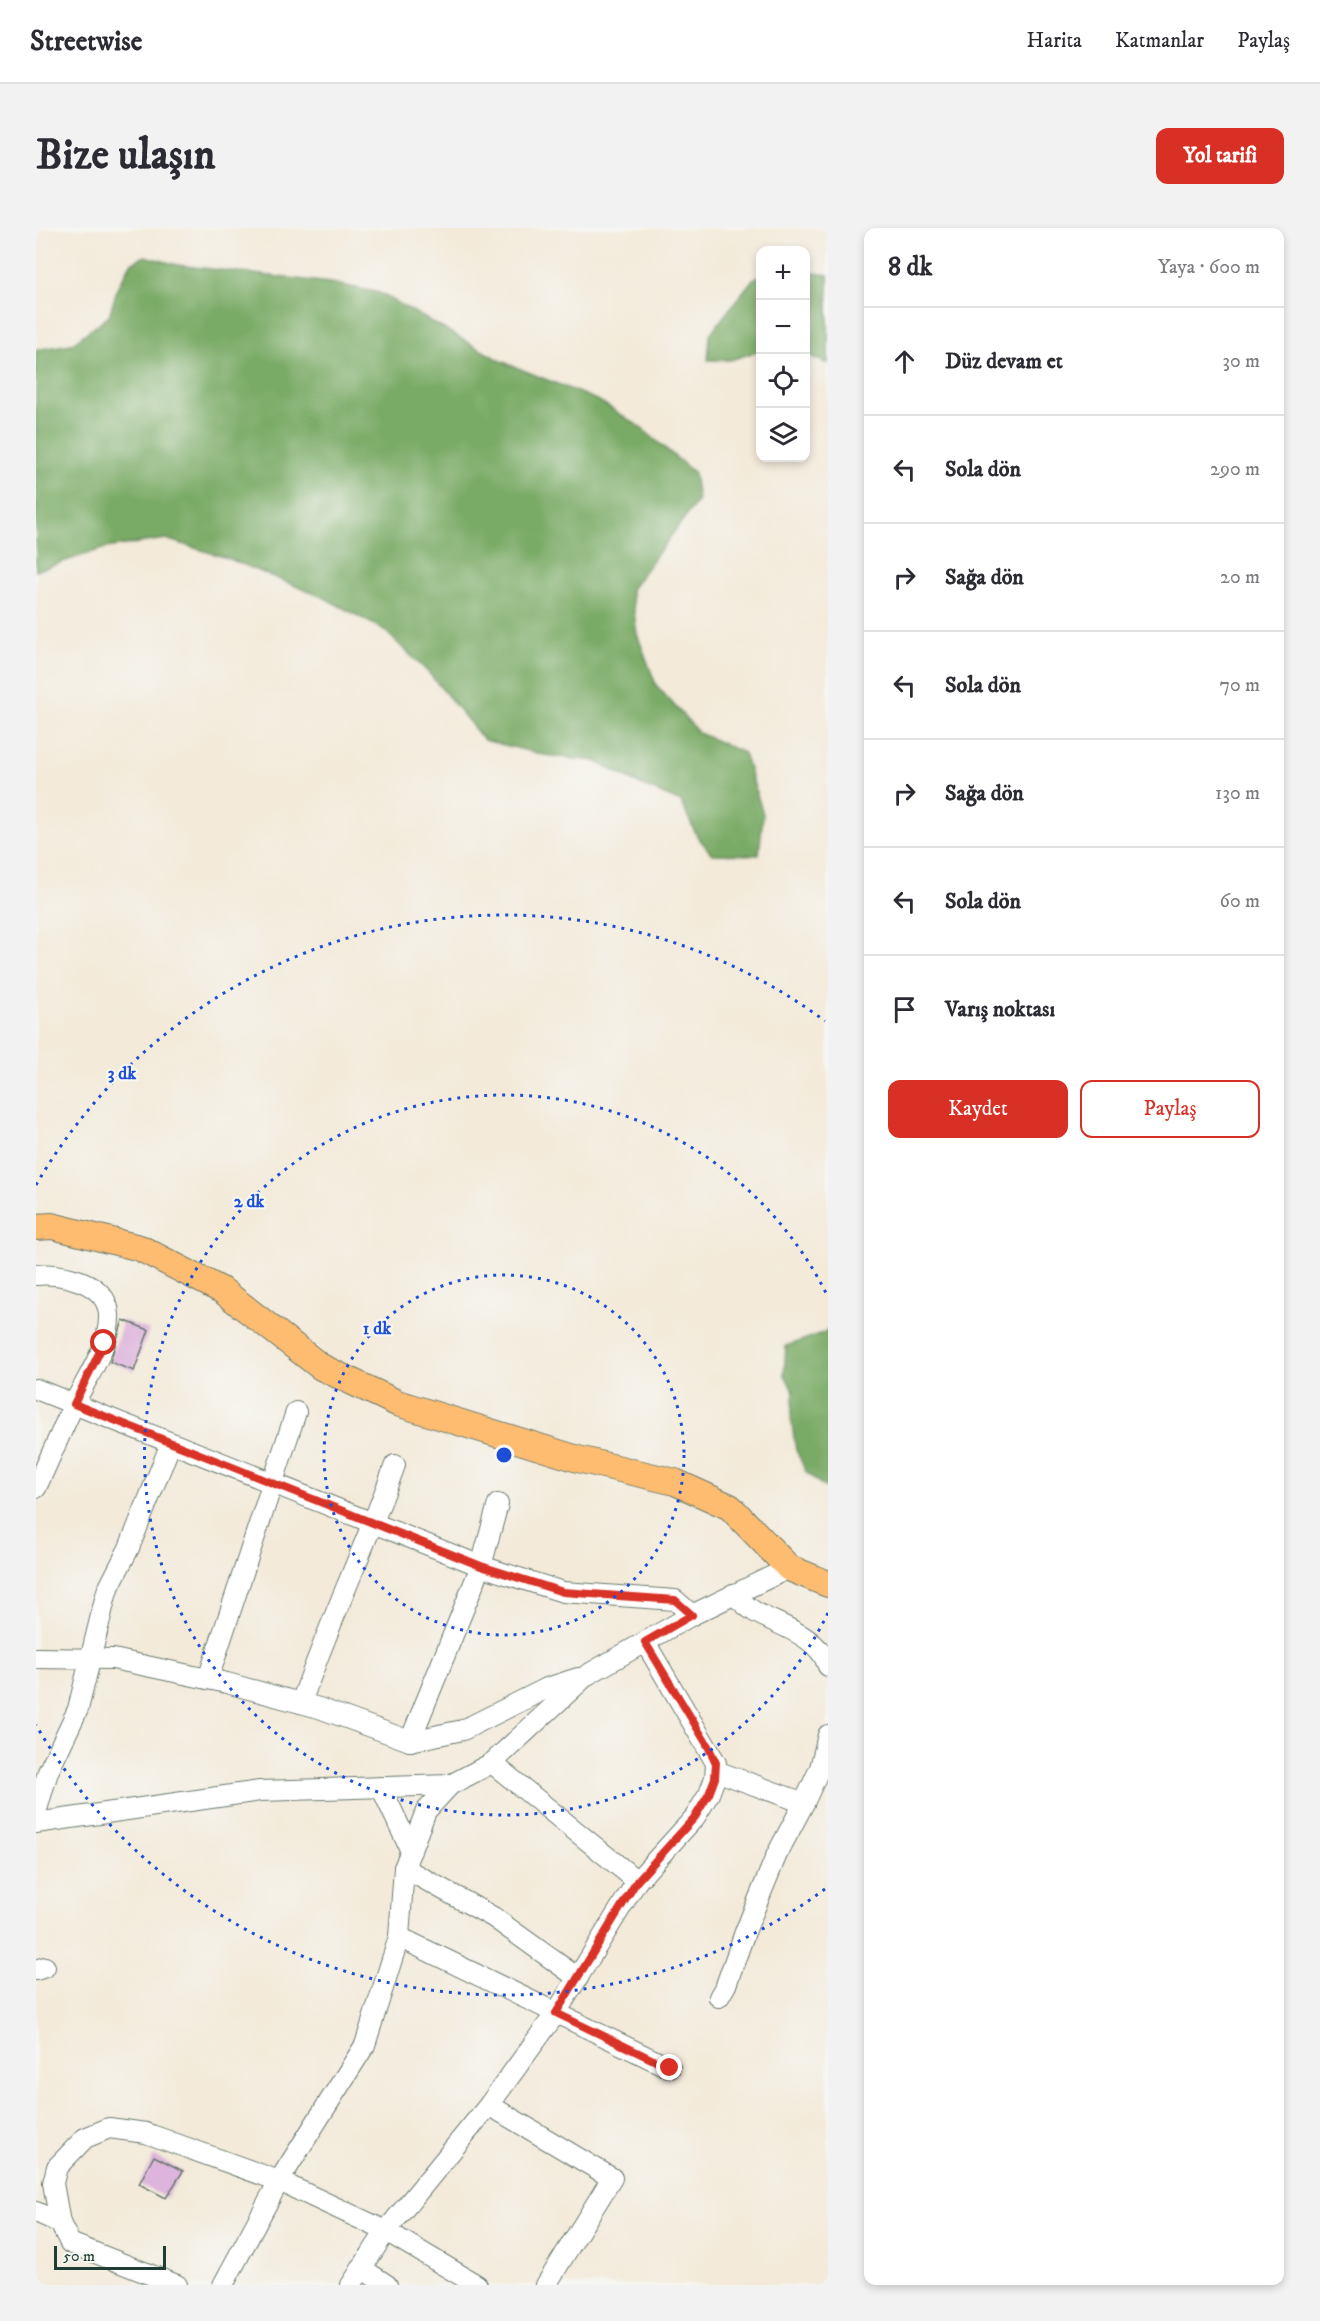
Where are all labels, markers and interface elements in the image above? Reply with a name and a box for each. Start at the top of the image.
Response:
text: Streetwise [30,24,142,59]
text: Harita [1027,28,1082,54]
text: Katmanlar [1115,28,1204,54]
text: Paylaş [1237,28,1290,54]
button: Yol tarifi [1156,128,1284,184]
text: Bize ulaşın [36,130,216,182]
map controls [756,246,810,462]
button: + [756,246,810,300]
text: 8 dk [888,251,932,284]
text: Yaya · 600 m [1158,255,1260,280]
button: − [756,300,810,354]
icon: ahead [888,345,921,378]
text: Düz devam et [945,348,1063,375]
text: 30 m [1222,349,1260,374]
button: locate [756,354,810,408]
button: layers [756,408,810,462]
icon: left [888,453,921,486]
text: Sola dön [945,456,1021,483]
text: 290 m [1210,457,1260,482]
icon: right [888,561,921,594]
text: Sağa dön [945,564,1024,591]
text: 20 m [1220,565,1260,590]
icon: left [888,669,921,702]
text: Sola dön [945,672,1021,699]
text: 70 m [1219,673,1260,698]
icon: right [888,777,921,810]
text: Sağa dön [945,780,1024,807]
text: 130 m [1215,781,1260,806]
icon: left [888,885,921,918]
text: Sola dön [945,888,1021,915]
text: 60 m [1220,889,1260,914]
icon: arrive [888,993,921,1026]
text: Varış noktası [945,996,1055,1023]
text: 3 dk [108,1063,137,1085]
button: Kaydet [888,1080,1068,1138]
button: Paylaş [1080,1080,1260,1138]
text: 2 dk [234,1191,265,1213]
text: 1 dk [363,1318,392,1340]
route start [90,1329,116,1355]
centre of rings [494,1445,514,1465]
route end [656,2054,682,2080]
scale bar [54,2243,166,2270]
text: 50 m [63,2246,95,2266]

